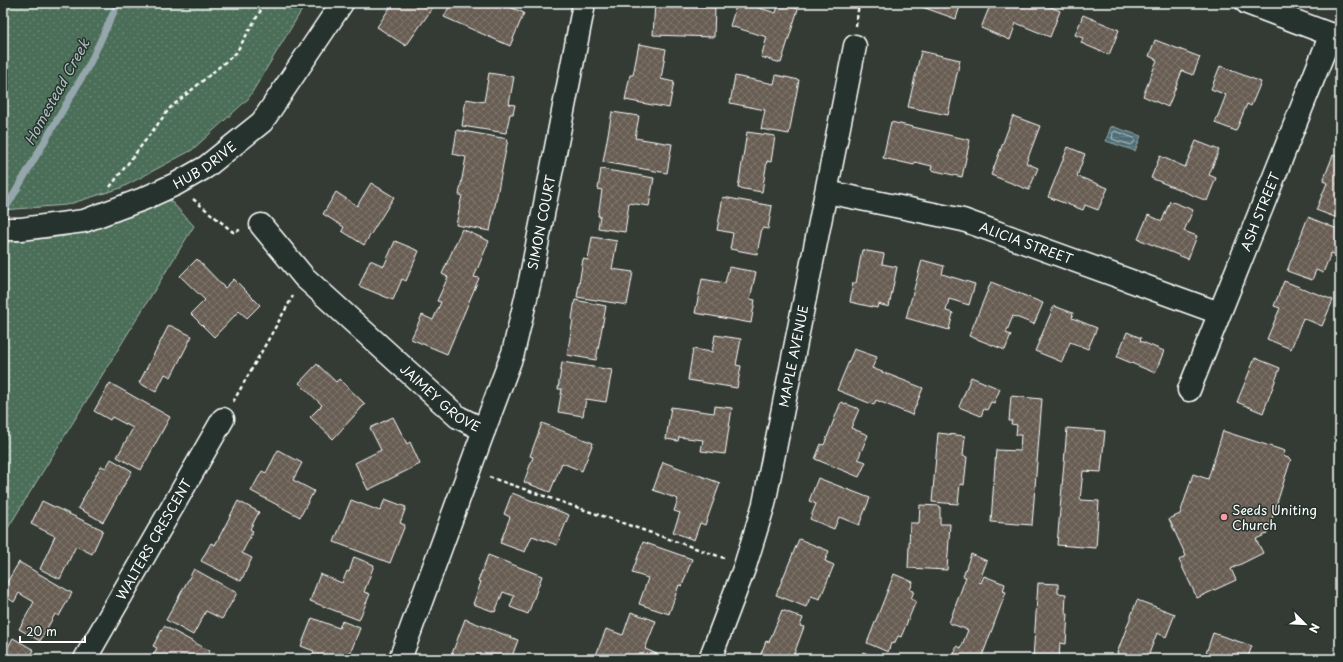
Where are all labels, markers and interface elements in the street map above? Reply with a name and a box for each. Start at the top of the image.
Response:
water label: Homestead Creek [19,34,95,149]
street label: HUB DRIVE [169,136,240,193]
street label: ASH STREET [1235,169,1284,254]
street label: SIMON COURT [522,173,559,271]
street label: ALICIA STREET [977,217,1076,268]
street label: MAPLE AVENUE [773,303,812,409]
street label: JAIMEY GROVE [396,359,484,436]
street label: WALTERS CRESCENT [111,475,196,603]
place label: Seeds Uniting Church [1232,500,1317,534]
marker: Seeds Uniting Church [1219,512,1229,522]
north arrow [1285,604,1325,644]
scale bar [20,618,85,644]
text: N [1305,621,1324,636]
text: 20 m [26,622,57,640]

